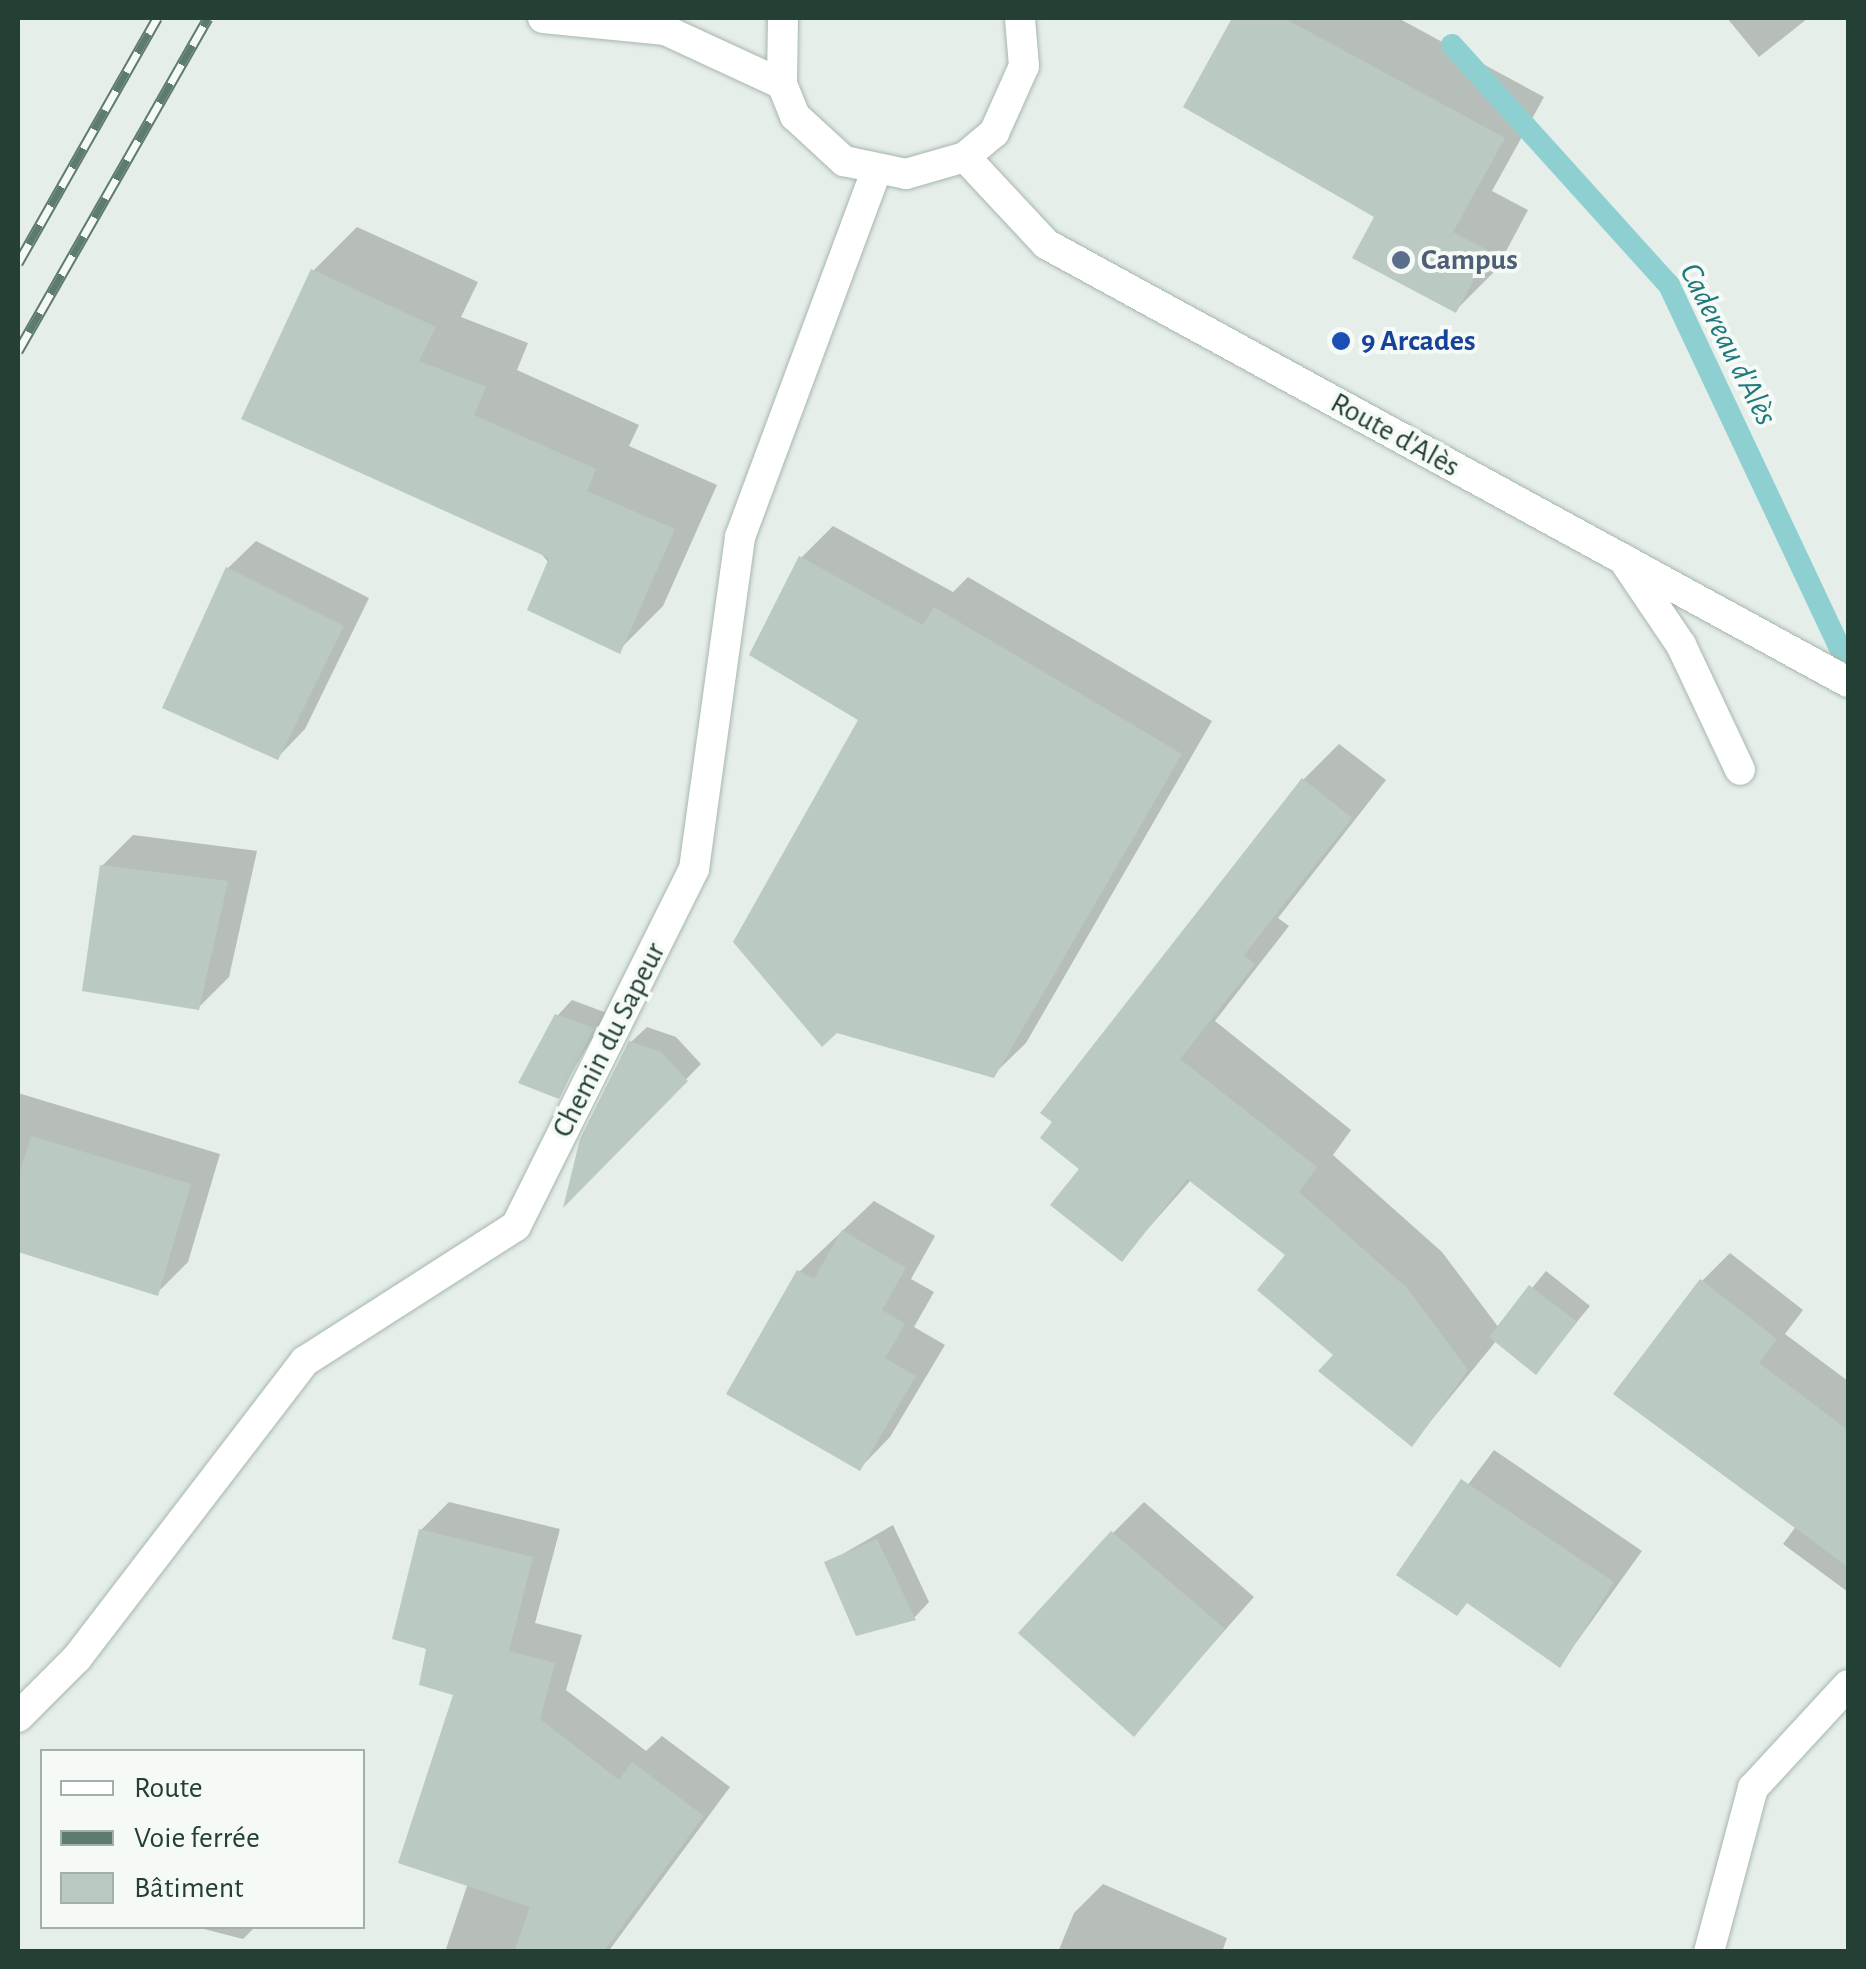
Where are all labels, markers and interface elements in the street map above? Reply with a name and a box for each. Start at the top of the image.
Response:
place label: Campus [1421,242,1518,278]
marker: Campus [1390,249,1412,271]
water label: Cadereau d'Alès [1671,257,1785,431]
place label: 9 Arcades [1361,323,1475,359]
marker: 9 Arcades [1330,330,1352,352]
street label: Route d'Alès [1324,385,1466,485]
street label: Chemin du Sapeur [544,937,674,1143]
legend [40,1749,365,1929]
text: Route [134,1773,203,1803]
text: Voie ferrée [134,1823,260,1853]
text: Bâtiment [134,1873,244,1903]

